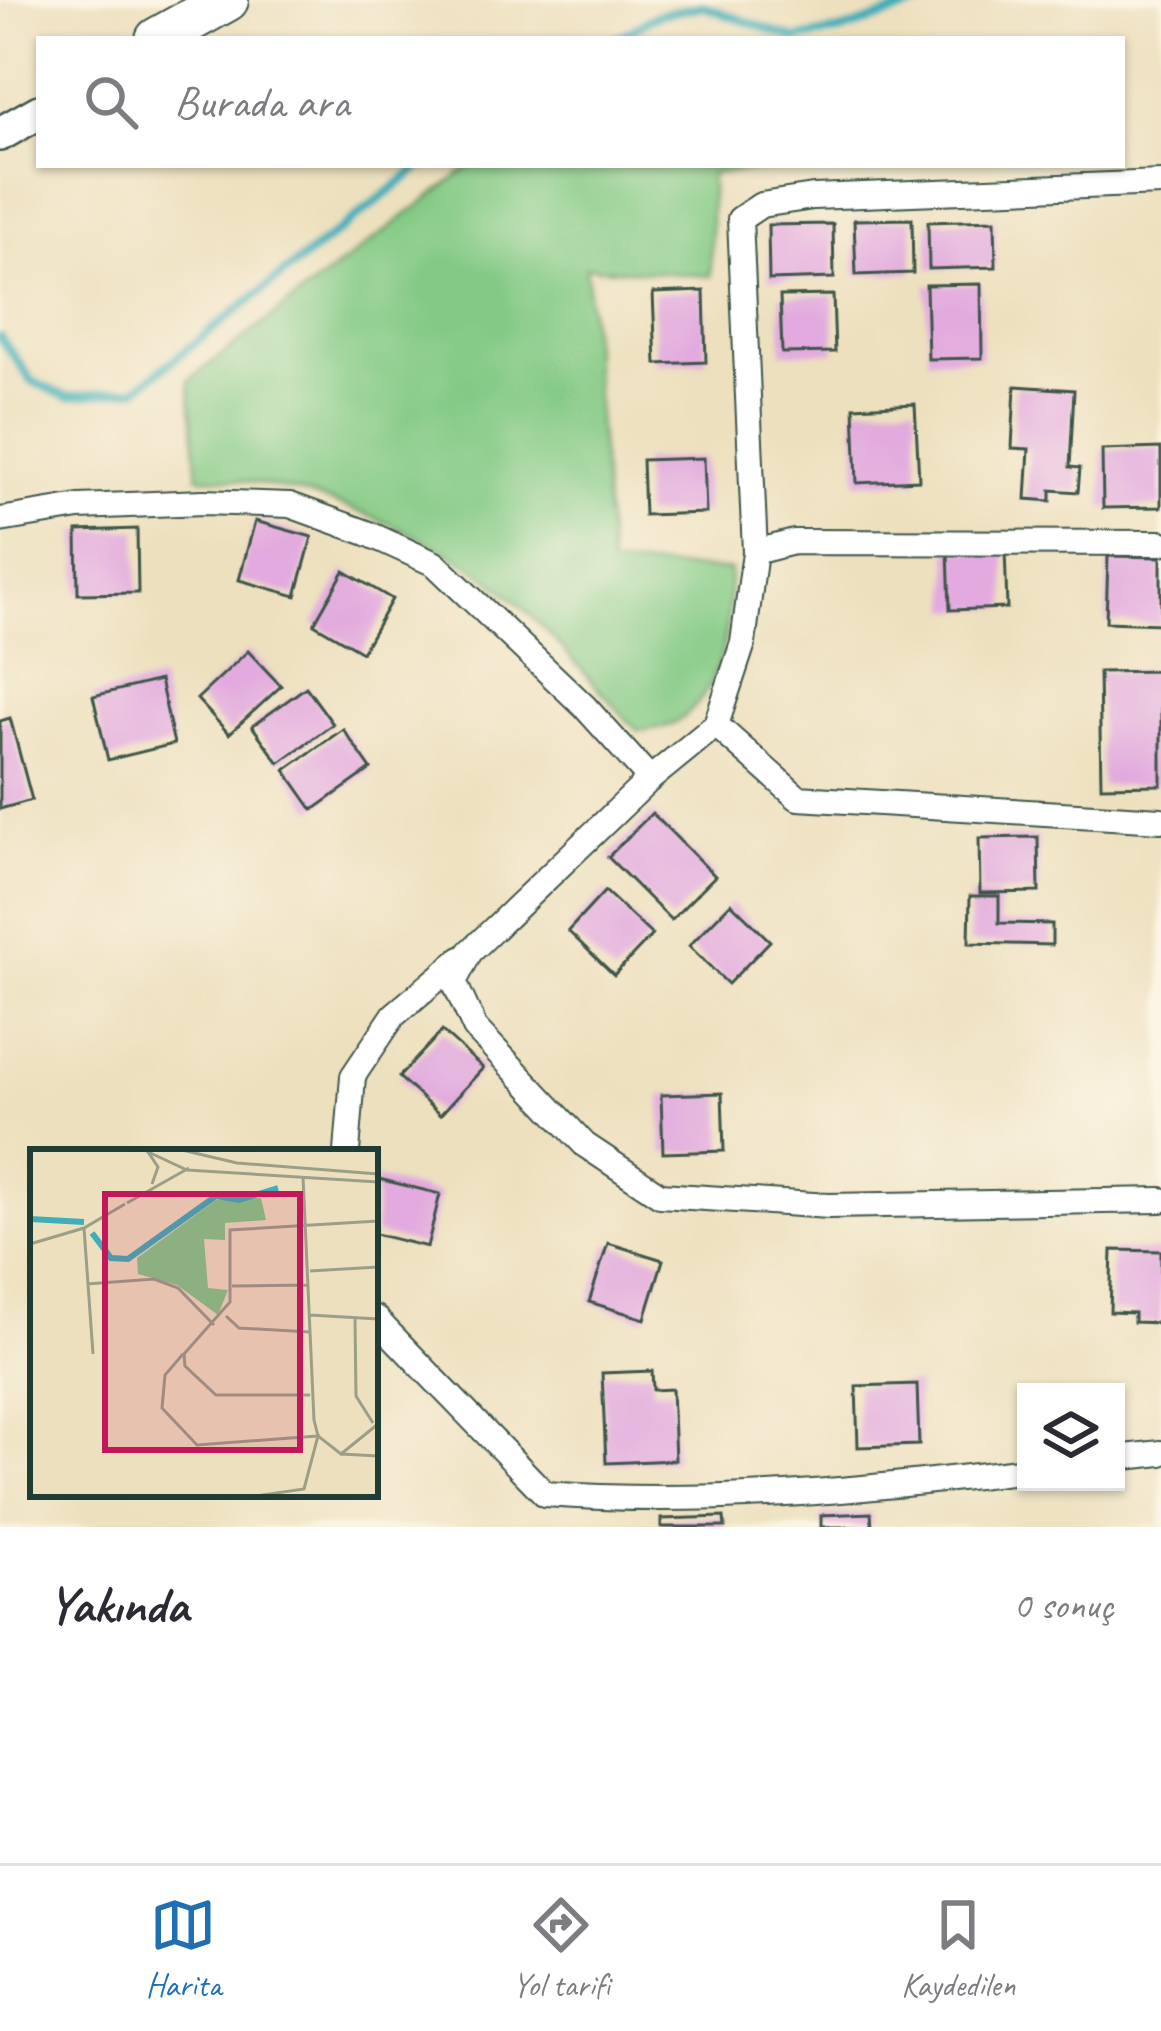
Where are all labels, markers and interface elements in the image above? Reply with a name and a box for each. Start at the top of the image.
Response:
search box [36,36,1125,168]
icon: search [78,69,144,135]
text: Burada ara [174,74,349,131]
inset map [30,1149,378,1497]
map controls [1017,1383,1125,1491]
button: layers [1017,1383,1125,1491]
text: Yakında [48,1573,188,1637]
text: 0 sonuç [1013,1581,1113,1630]
tab: Harita [146,1892,221,2006]
tab: Yol tarifi [513,1892,610,2006]
tab: Kaydedilen [901,1892,1015,2006]

